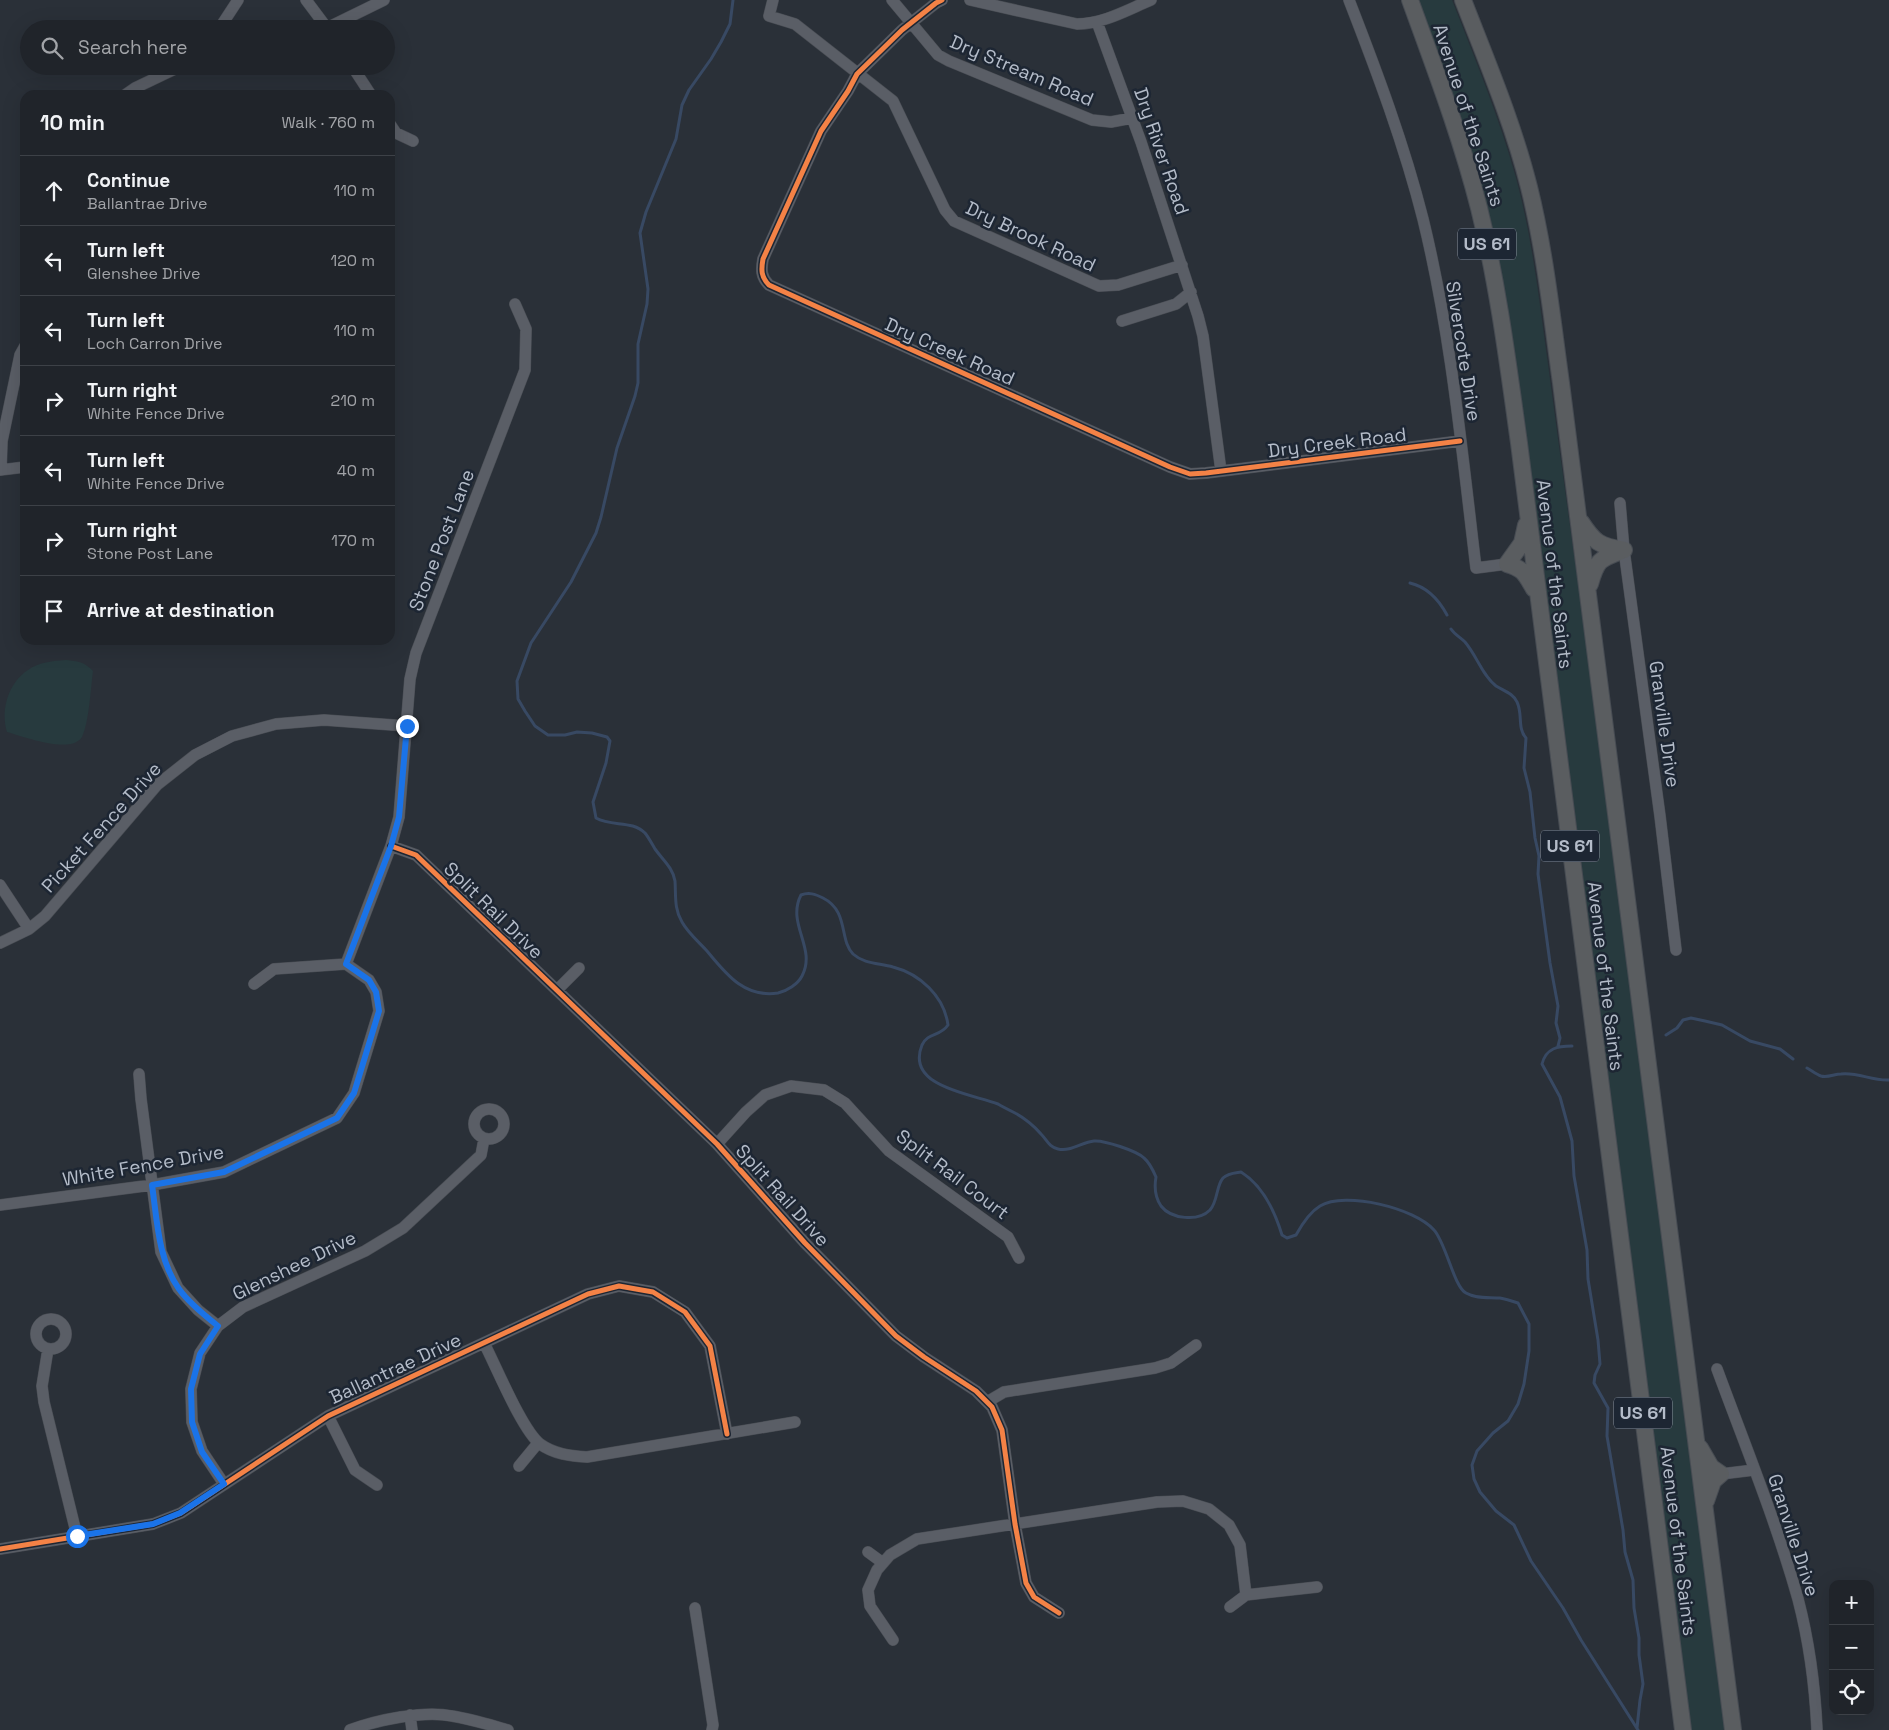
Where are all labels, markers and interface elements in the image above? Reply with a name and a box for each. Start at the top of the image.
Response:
search box [20,20,395,75]
street label: Avenue of the Saints [1427,21,1510,210]
street label: Dry Stream Road [946,29,1097,112]
icon: search [38,34,66,62]
text: Search here [78,35,188,60]
street label: Dry River Road [1128,84,1195,218]
text: 10 min [40,109,105,136]
text: Walk · 760 m [281,112,375,133]
text: Continue [87,168,170,193]
icon: ahead [40,177,68,205]
text: 110 m [333,180,375,201]
text: Ballantrae Drive [87,193,207,214]
street label: Dry Brook Road [962,195,1100,278]
road number: US 61 [1458,228,1516,260]
text: Turn left [87,238,165,263]
icon: left [40,247,68,275]
text: 120 m [331,250,375,271]
text: Glenshee Drive [87,263,200,284]
street label: Silvercote Drive [1440,279,1487,423]
text: Turn left [87,308,165,333]
street label: Dry Creek Road [881,312,1019,391]
icon: left [40,317,68,345]
text: 110 m [333,320,375,341]
text: Loch Carron Drive [87,333,222,354]
text: Turn right [87,378,177,403]
icon: right [40,387,68,415]
text: 210 m [331,390,375,411]
text: White Fence Drive [87,403,225,424]
street label: Dry Creek Road [1266,422,1408,463]
text: Turn left [87,448,165,473]
icon: left [40,457,68,485]
text: 40 m [337,460,375,481]
street label: Stone Post Lane [403,466,480,615]
text: White Fence Drive [87,473,225,494]
street label: Avenue of the Saints [1530,478,1579,670]
text: Turn right [87,518,177,543]
icon: right [40,527,68,555]
text: 170 m [331,530,375,551]
text: Stone Post Lane [87,543,213,564]
icon: arrive [40,597,68,625]
text: Arrive at destination [87,598,275,623]
street label: Granville Drive [1643,659,1686,789]
route end [396,715,419,738]
street label: Picket Fence Drive [36,757,167,898]
road number: US 61 [1541,830,1599,861]
street label: Split Rail Drive [438,856,549,964]
street label: Avenue of the Saints [1581,880,1630,1072]
street label: Split Rail Court [891,1124,1014,1225]
street label: White Fence Drive [60,1139,226,1192]
street label: Split Rail Drive [730,1139,835,1252]
street label: Glenshee Drive [228,1225,360,1306]
street label: Ballantrae Drive [325,1327,465,1410]
road number: US 61 [1614,1398,1672,1429]
street label: Avenue of the Saints [1654,1445,1703,1637]
street label: Granville Drive [1762,1471,1825,1600]
route start [66,1525,89,1548]
map controls [1829,1580,1874,1715]
button: + [1829,1580,1874,1625]
button: − [1829,1625,1874,1670]
button: locate [1829,1670,1874,1715]

